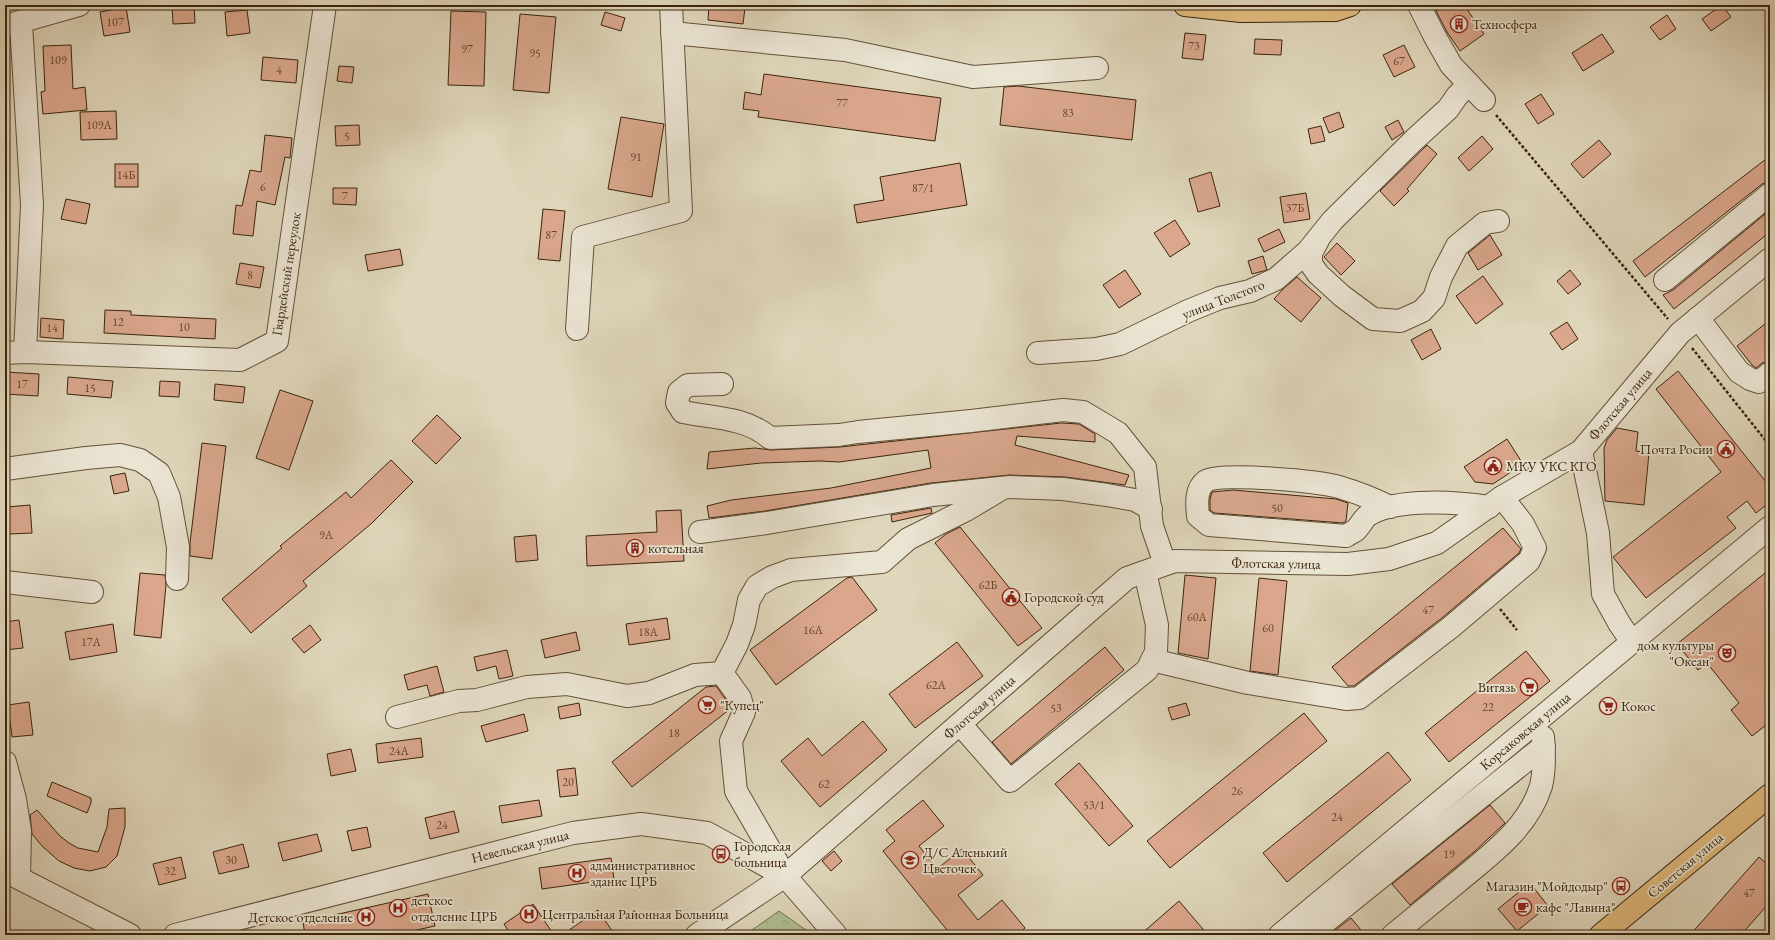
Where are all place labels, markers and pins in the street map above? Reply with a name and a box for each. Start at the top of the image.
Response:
building icon: Техносфера [1449,14,1469,34]
place label: Техносфера [1472,15,1537,33]
public building icon: Почта Росии [1716,439,1736,459]
place label: Почта Росии [1640,440,1714,458]
public building icon: МКУ УКС КГО [1483,456,1503,476]
place label: МКУ УКС КГО [1506,457,1597,475]
building icon: котельная [625,538,645,558]
place label: котельная [648,539,704,557]
public building icon: Городской суд [1001,587,1021,607]
place label: Городской суд [1024,588,1104,606]
place label: дом культуры "Океан" [1637,636,1714,670]
theatre icon: дом культуры "Океан" [1717,643,1737,663]
supermarket icon: Витязь [1519,677,1539,697]
place label: Витязь [1478,678,1516,696]
supermarket icon: "Купец" [697,695,717,715]
place label: "Купец" [720,696,764,714]
supermarket icon: Кокос [1598,696,1618,716]
place label: Кокос [1621,697,1656,715]
place label: Городская больница [734,837,791,871]
place label: Д/С Аленький Цветочек [923,843,1008,877]
bus stop icon: Городская больница [711,844,731,864]
school or university icon: Д/С Аленький Цветочек [900,850,920,870]
place label: административное здание ЦРБ [590,856,696,890]
hospital icon: административное здание ЦРБ [567,863,587,883]
bus stop icon: Магазин "Мойдодыр" [1611,876,1631,896]
place label: Магазин "Мойдодыр" [1486,877,1608,895]
place label: детское отделение ЦРБ [411,891,497,925]
cafe icon: кафе "Лавина" [1513,897,1533,917]
hospital icon: детское отделение ЦРБ [388,898,408,918]
place label: кафе "Лавина" [1536,898,1616,916]
hospital icon: Центральная Районная Больница [519,904,539,924]
place label: Центральная Районная Больница [542,905,729,923]
hospital icon: Детское отделение [356,907,376,927]
place label: Детское отделение [248,908,354,926]

